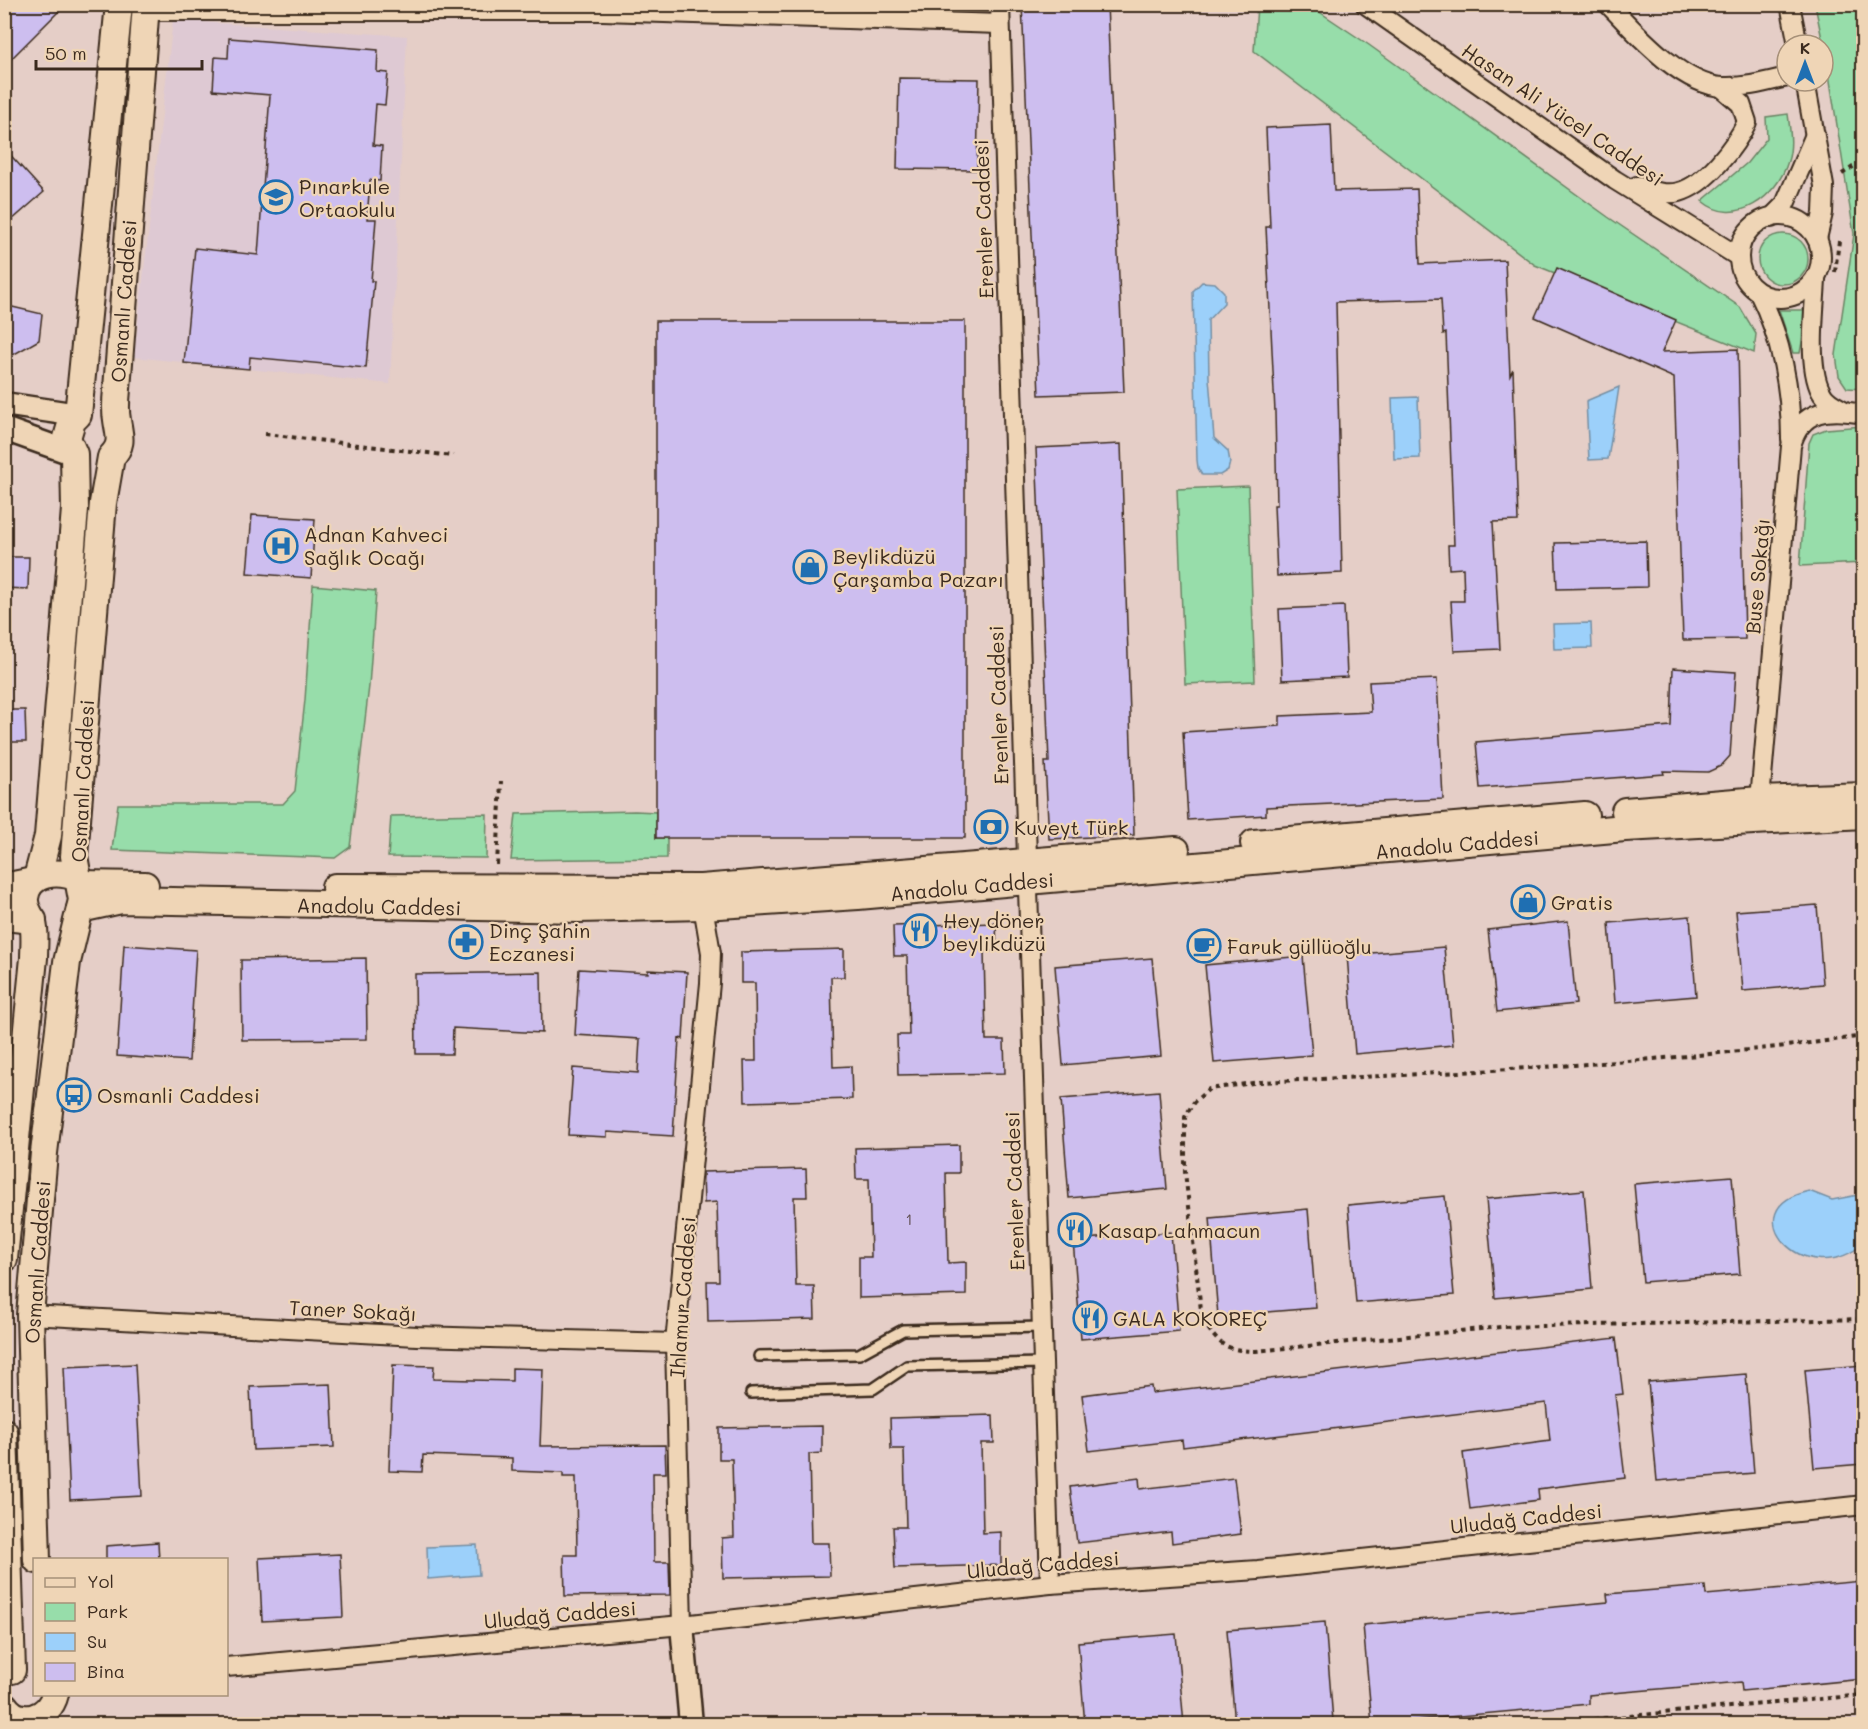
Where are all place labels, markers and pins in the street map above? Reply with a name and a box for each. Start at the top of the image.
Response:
place label: Pınarkule Ortaokulu [299,173,396,222]
school or university icon: Pınarkule Ortaokulu [258,179,294,215]
place label: Adnan Kahveci Sağlık Ocağı [304,521,448,570]
hospital icon: Adnan Kahveci Sağlık Ocağı [263,528,299,564]
place label: Beylikdüzü Çarşamba Pazarı [833,543,1004,592]
shop icon: Beylikdüzü Çarşamba Pazarı [792,549,828,585]
bank icon: Kuveyt Türk [973,809,1009,845]
place label: Kuveyt Türk [1014,814,1128,840]
shop icon: Gratis [1510,884,1546,920]
place label: Gratis [1551,889,1613,915]
place label: Hey döner beylikdüzü [943,907,1046,956]
restaurant icon: Hey döner beylikdüzü [902,913,938,949]
place label: Dinç Şahin Eczanesi [489,917,590,966]
pharmacy icon: Dinç Şahin Eczanesi [448,924,484,960]
cafe icon: Faruk güllüoğlu [1186,928,1222,964]
place label: Faruk güllüoğlu [1227,933,1372,959]
bus stop icon: Osmanli Caddesi [56,1077,92,1113]
place label: Osmanli Caddesi [97,1082,260,1108]
restaurant icon: Kasap Lahmacun [1057,1212,1093,1248]
place label: Kasap Lahmacun [1098,1217,1260,1243]
restaurant icon: GALA KOKOREÇ [1072,1300,1108,1336]
place label: GALA KOKOREÇ [1113,1305,1267,1331]

